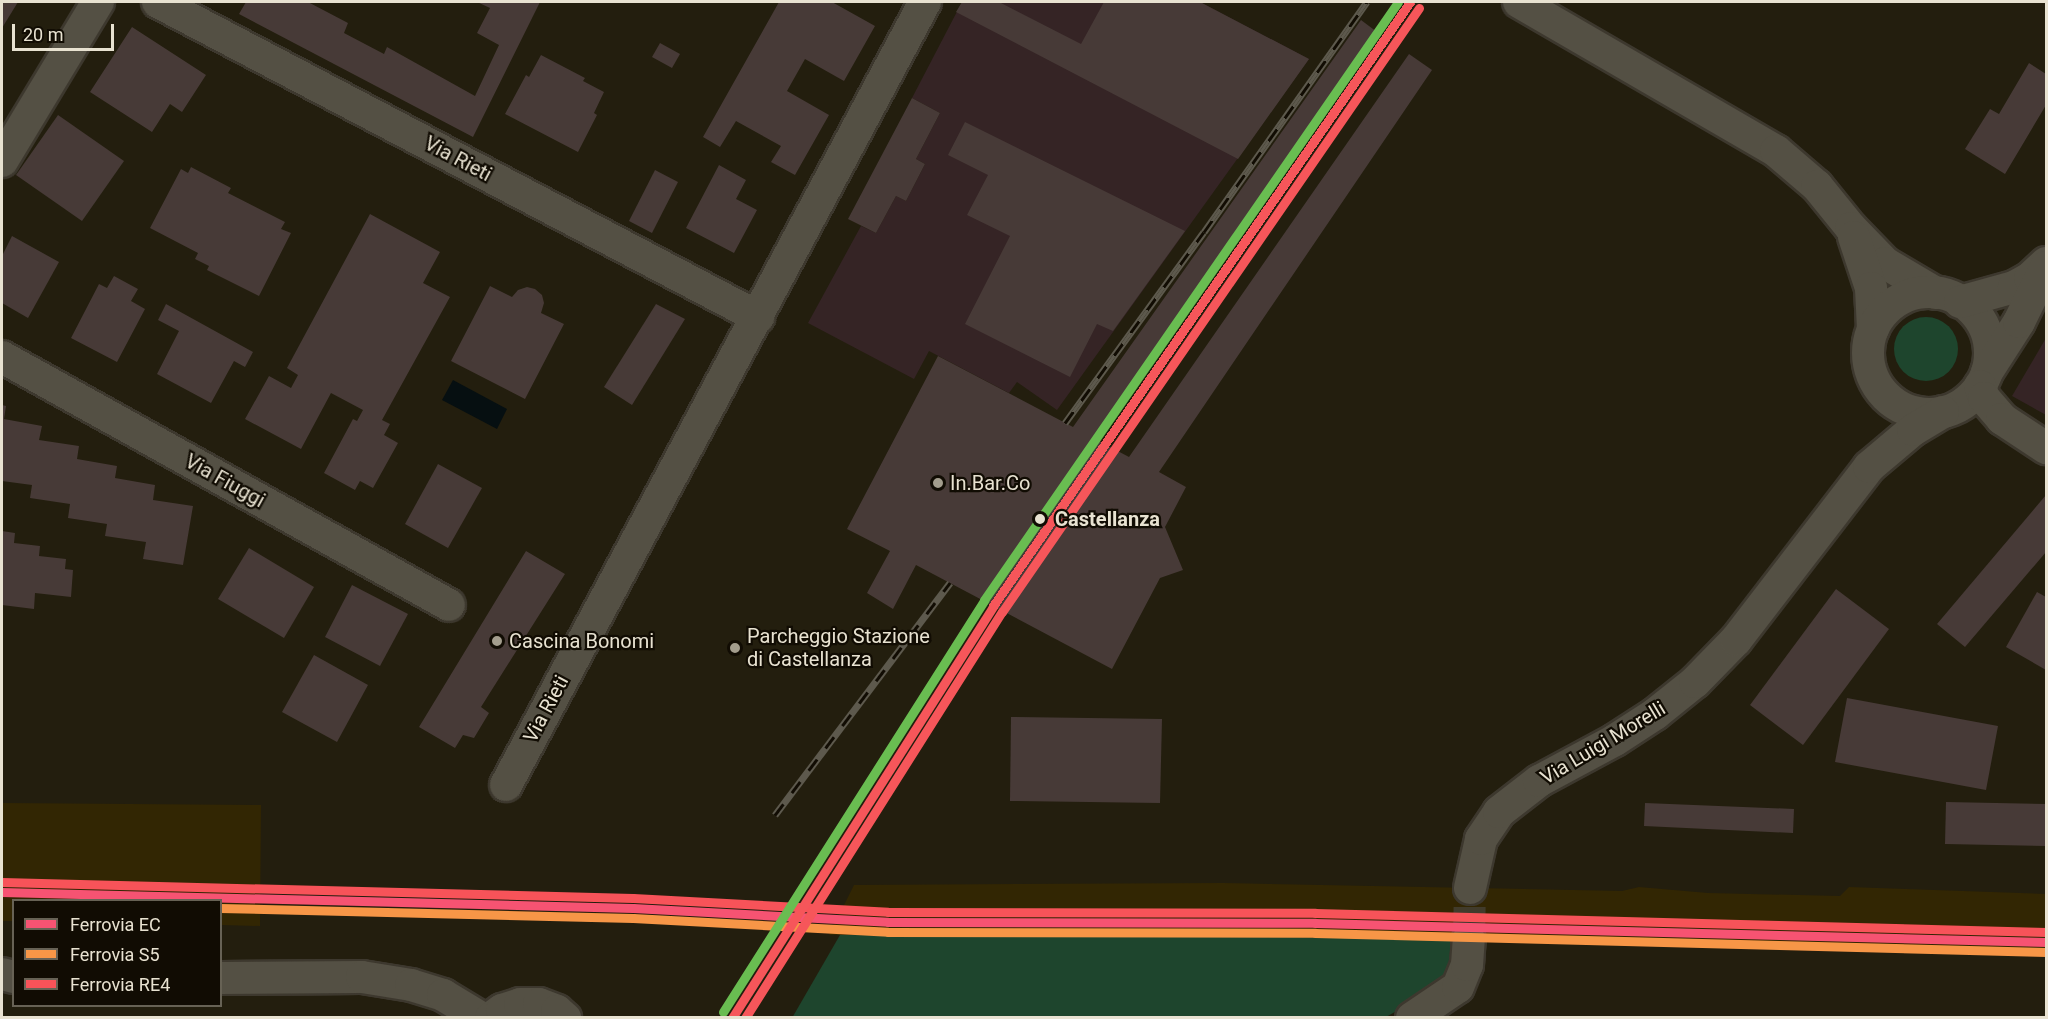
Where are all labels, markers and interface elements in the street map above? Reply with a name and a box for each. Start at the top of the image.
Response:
scale bar [15,12,117,50]
text: 20 m [23,24,63,45]
street label: Via Rieti [420,131,496,187]
street label: Via Fiuggi [181,449,269,513]
place label: In.Bar.Co [950,471,1030,495]
marker: In.Bar.Co [931,476,945,490]
place label: Castellanza [1055,507,1160,531]
marker: Castellanza [1030,509,1050,529]
place label: Parcheggio Stazione di Castellanza [747,624,930,671]
place label: Cascina Bonomi [509,629,654,653]
marker: Cascina Bonomi [490,634,504,648]
marker: Parcheggio Stazione di Castellanza [728,641,742,655]
street label: Via Rieti [518,671,574,747]
street label: Via Luigi Morelli [1536,696,1670,790]
legend [12,899,222,1007]
text: Ferrovia EC [70,914,161,935]
text: Ferrovia S5 [70,944,160,965]
text: Ferrovia RE4 [70,974,170,995]

